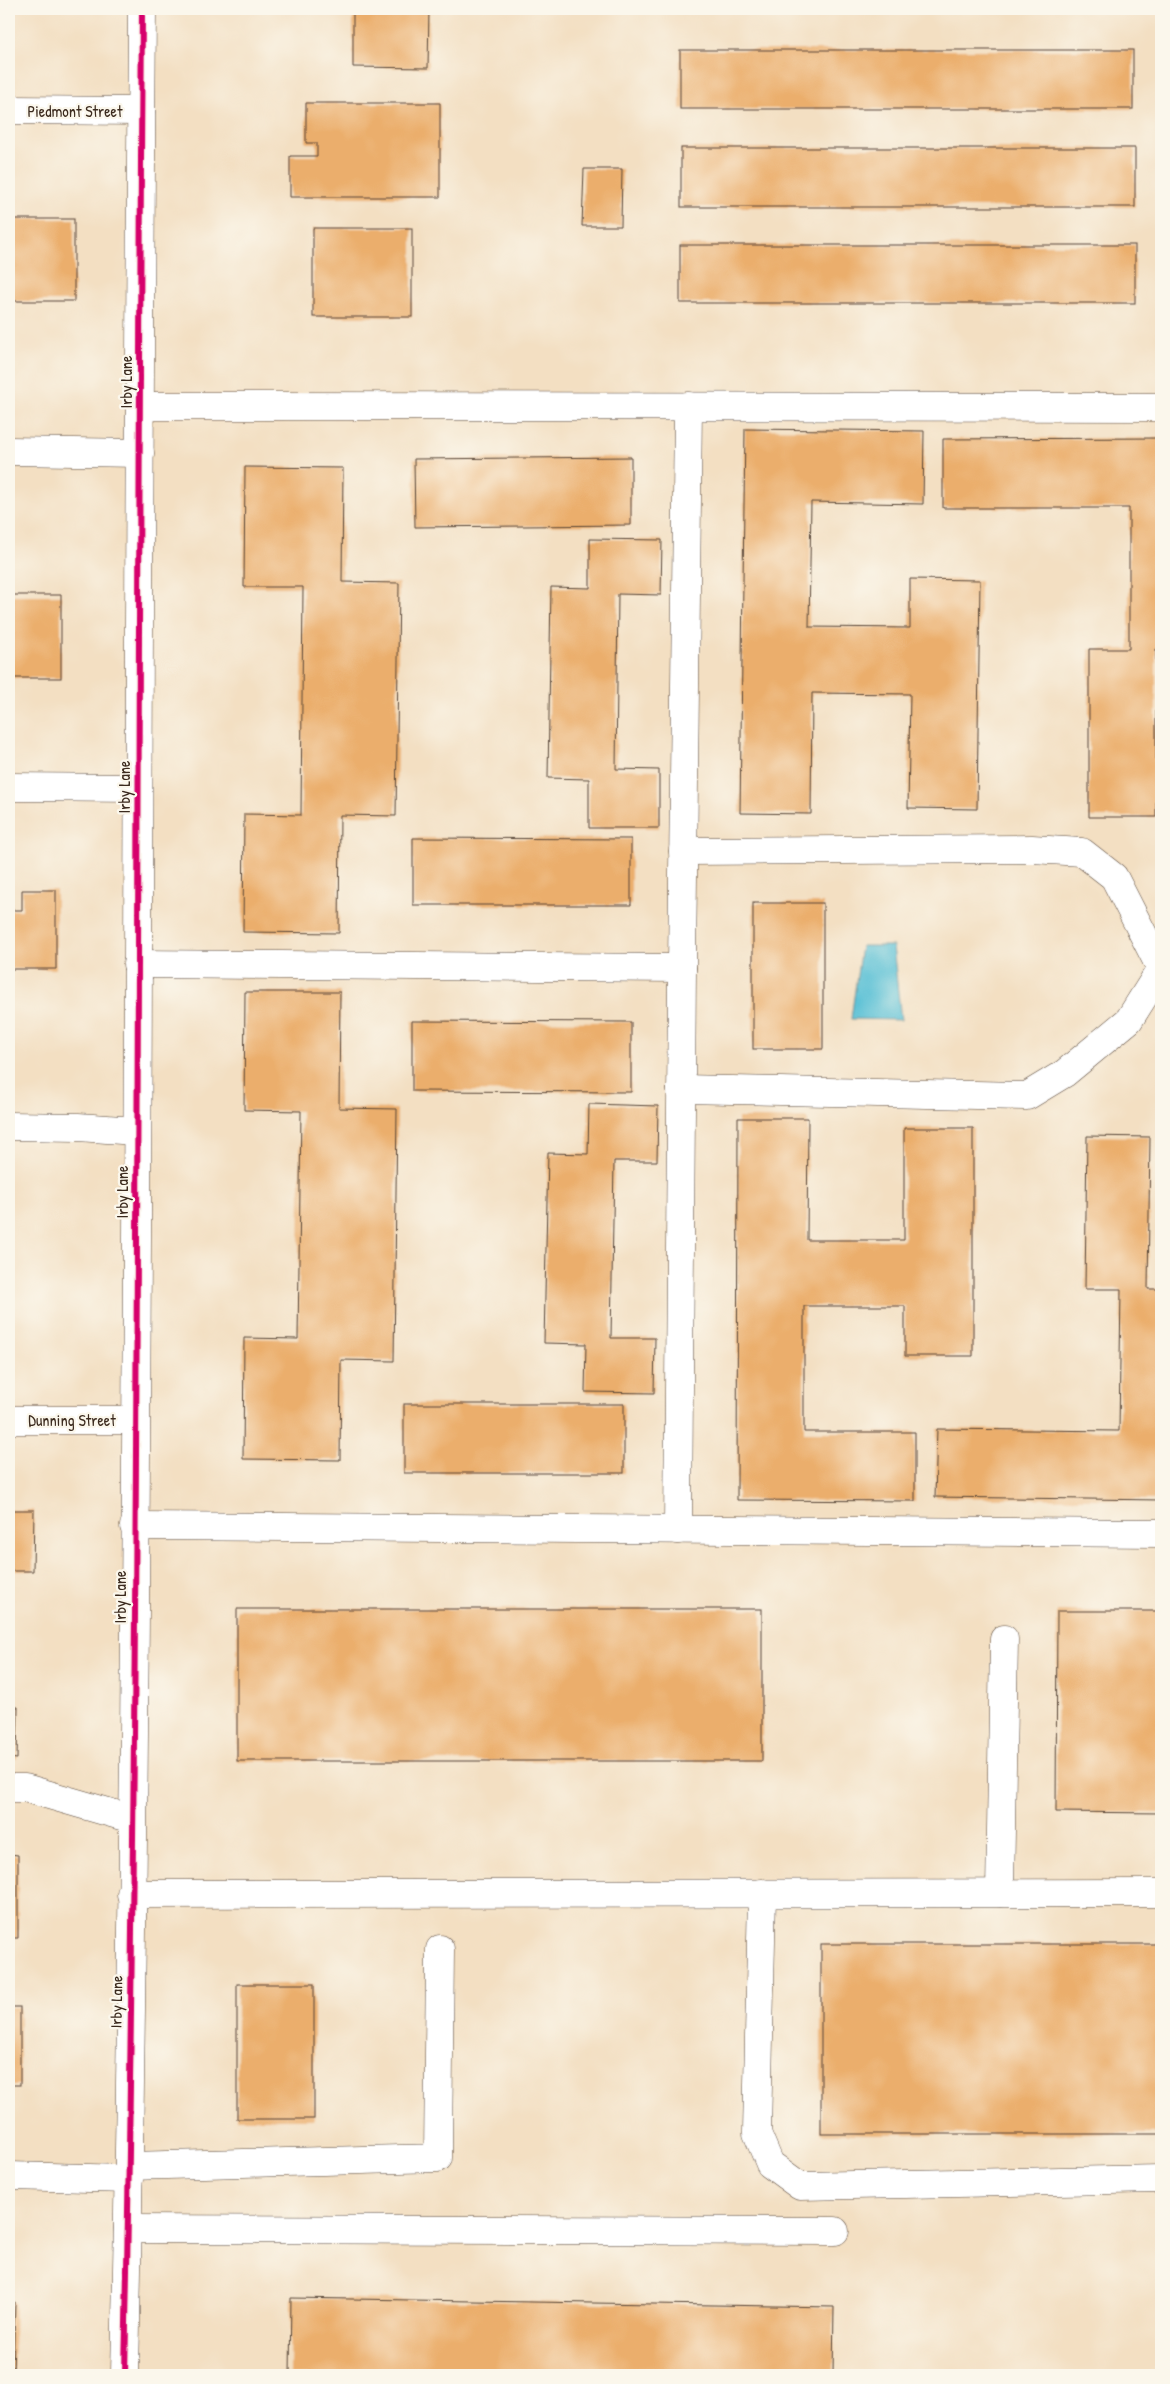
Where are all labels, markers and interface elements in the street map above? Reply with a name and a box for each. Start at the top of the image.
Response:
street label: Piedmont Street [28,100,123,122]
street label: Irby Lane [115,355,137,408]
street label: Irby Lane [113,760,135,813]
street label: Irby Lane [111,1165,133,1218]
street label: Dunning Street [28,1409,116,1431]
street label: Irby Lane [109,1570,131,1623]
street label: Irby Lane [105,1975,127,2029]

